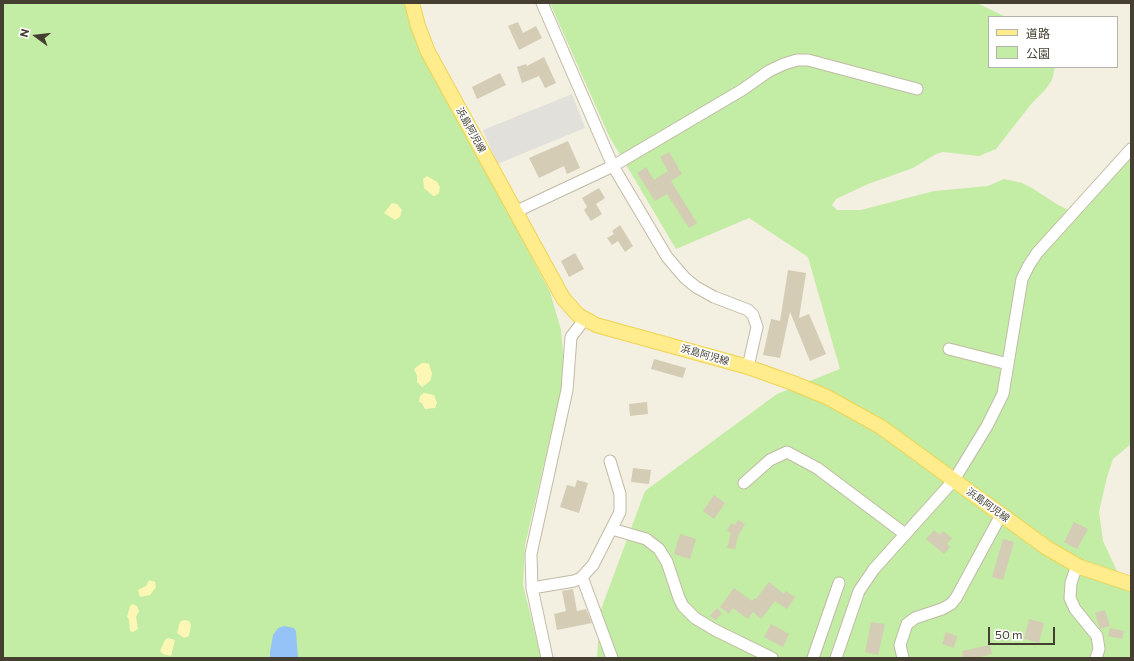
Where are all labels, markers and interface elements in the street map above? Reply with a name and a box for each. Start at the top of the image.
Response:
north arrow [16,16,56,56]
legend [988,16,1118,68]
text: 道路 [1026,26,1050,40]
text: N [17,27,31,38]
text: 公園 [1026,46,1050,60]
street label: 浜島阿児線 [454,105,488,155]
street label: 浜島阿児線 [679,342,731,368]
street label: 浜島阿児線 [964,485,1012,525]
scale bar [990,619,1057,645]
text: 50 m [995,627,1023,641]

